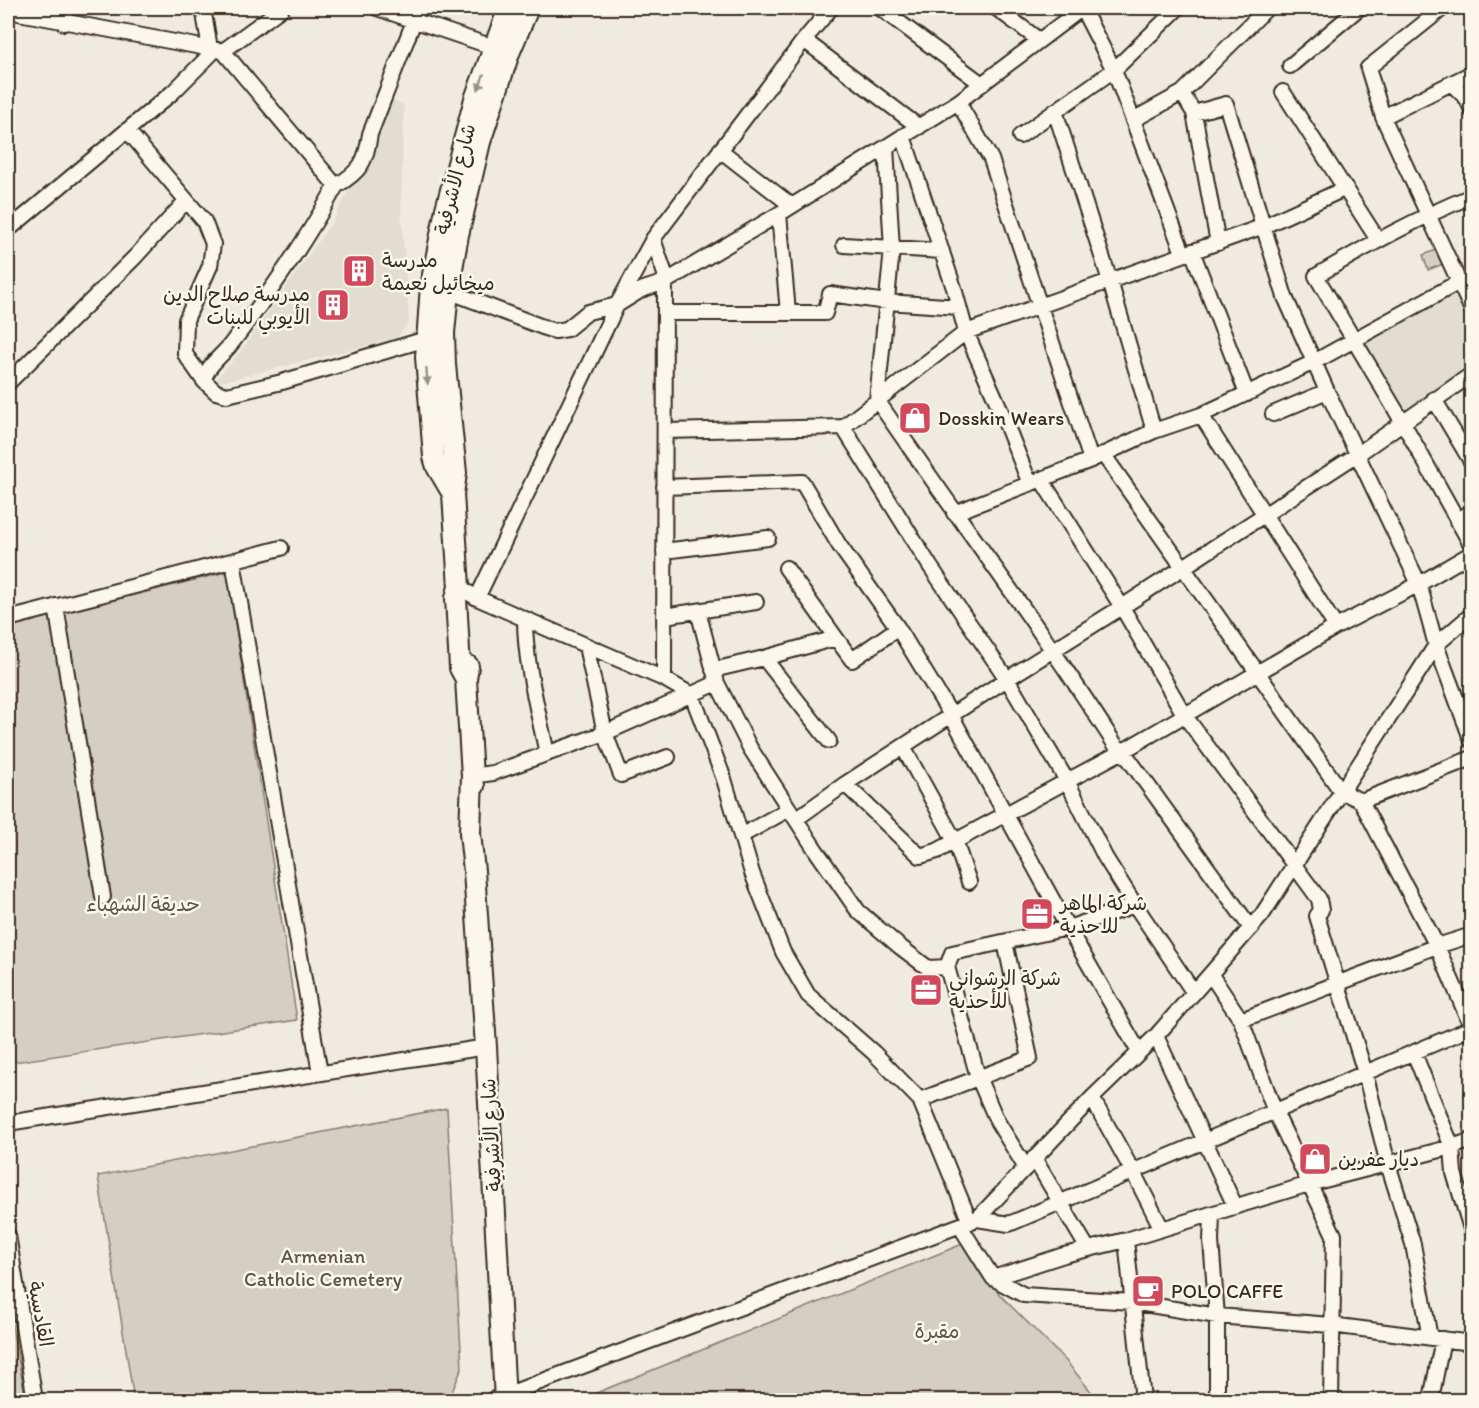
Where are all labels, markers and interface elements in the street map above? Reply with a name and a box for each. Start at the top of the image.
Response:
one-way arrow [475,73,485,91]
street label: شارع الأشرفية [429,121,482,237]
place label: مدرسة ميخائيل نعيمة [382,248,495,295]
building icon: مدرسة ميخائيل نعيمة [341,253,377,289]
place label: مدرسة صلاح الدين الأيوبي للبنات [163,282,310,335]
building icon: مدرسة صلاح الدين الأيوبي للبنات [315,287,351,323]
one-way arrow [422,366,432,385]
shop icon: Dosskin Wears [897,400,933,436]
place label: Dosskin Wears [938,406,1064,430]
place label: شركة الماهر للاحذية [1058,891,1147,938]
park label: حديقة الشهباء [86,892,200,916]
office icon: شركة الماهر للاحذية [1019,896,1055,932]
place label: شركة الرشواني للأحذية [949,966,1061,1013]
office icon: شركة الرشواني للأحذية [908,972,944,1008]
street label: شارع الأشرفية [475,1078,508,1192]
shop icon: ديار عفرين [1297,1141,1333,1177]
place label: ديار عفرين [1338,1147,1419,1171]
park label: Armenian Catholic Cemetery [244,1244,403,1291]
cafe icon: POLO CAFFE [1130,1273,1166,1309]
street label: القادسية [23,1279,59,1349]
place label: POLO CAFFE [1171,1279,1283,1303]
park label: مقبرة [915,1319,959,1343]

